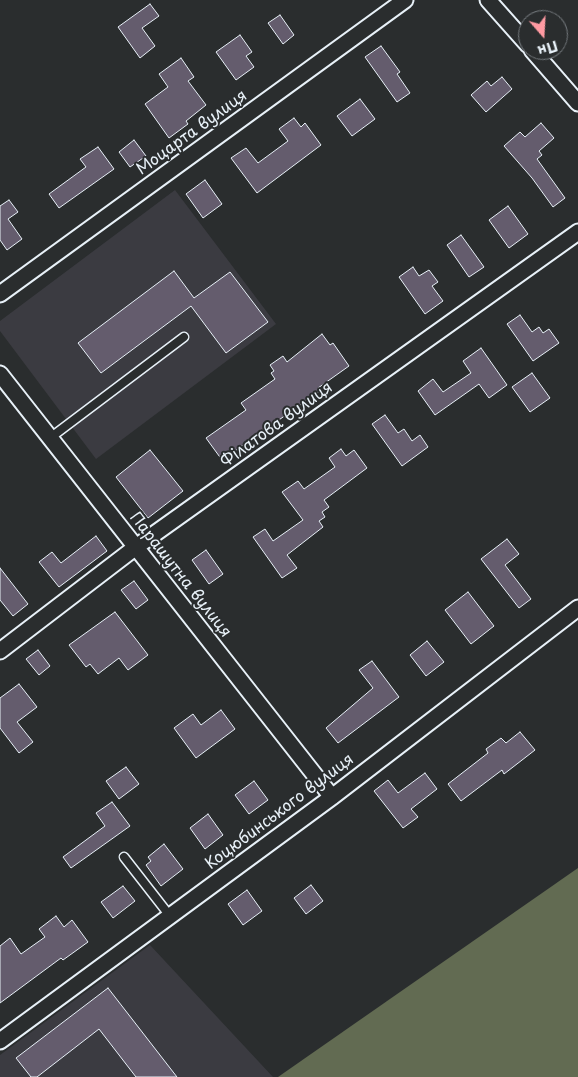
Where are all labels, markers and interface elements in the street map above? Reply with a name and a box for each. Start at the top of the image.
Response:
north arrow [518,10,568,60]
text: Пн [535,35,561,62]
street label: Моцарта вулиця [133,86,251,180]
street label: Філатова вулиця [217,378,337,472]
street label: Парашутна вулиця [125,509,235,641]
street label: Коцюбинського вулиця [202,750,358,874]

